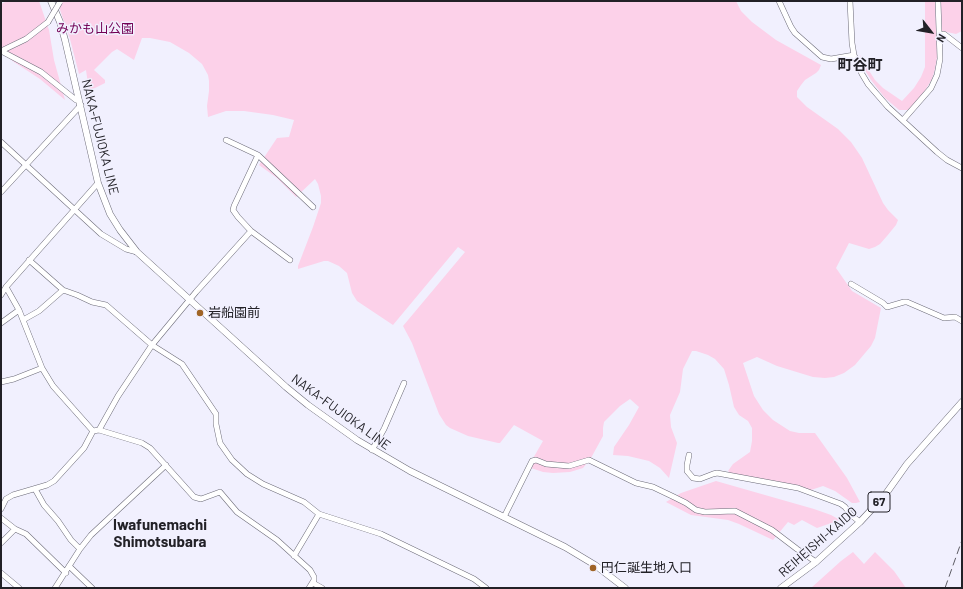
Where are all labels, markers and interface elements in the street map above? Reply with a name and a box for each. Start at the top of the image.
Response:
north arrow [911,12,951,52]
park label: みかも山公園 [56,21,134,37]
text: N [934,32,949,45]
district label: 町谷町 [838,56,882,74]
street label: NAKA-FUJIOKA LINE [78,78,122,196]
place label: 岩船園前 [208,305,260,321]
marker: 岩船園前 [195,308,205,318]
street label: NAKA-FUJIOKA LINE [288,371,394,453]
road number: 67 [868,492,890,512]
street label: REIHEISHI-KAIDO [776,504,860,580]
district label: Iwafunemachi Shimotsubara [113,516,207,551]
place label: 円仁誕生地入口 [601,560,692,576]
marker: 円仁誕生地入口 [588,563,598,573]

